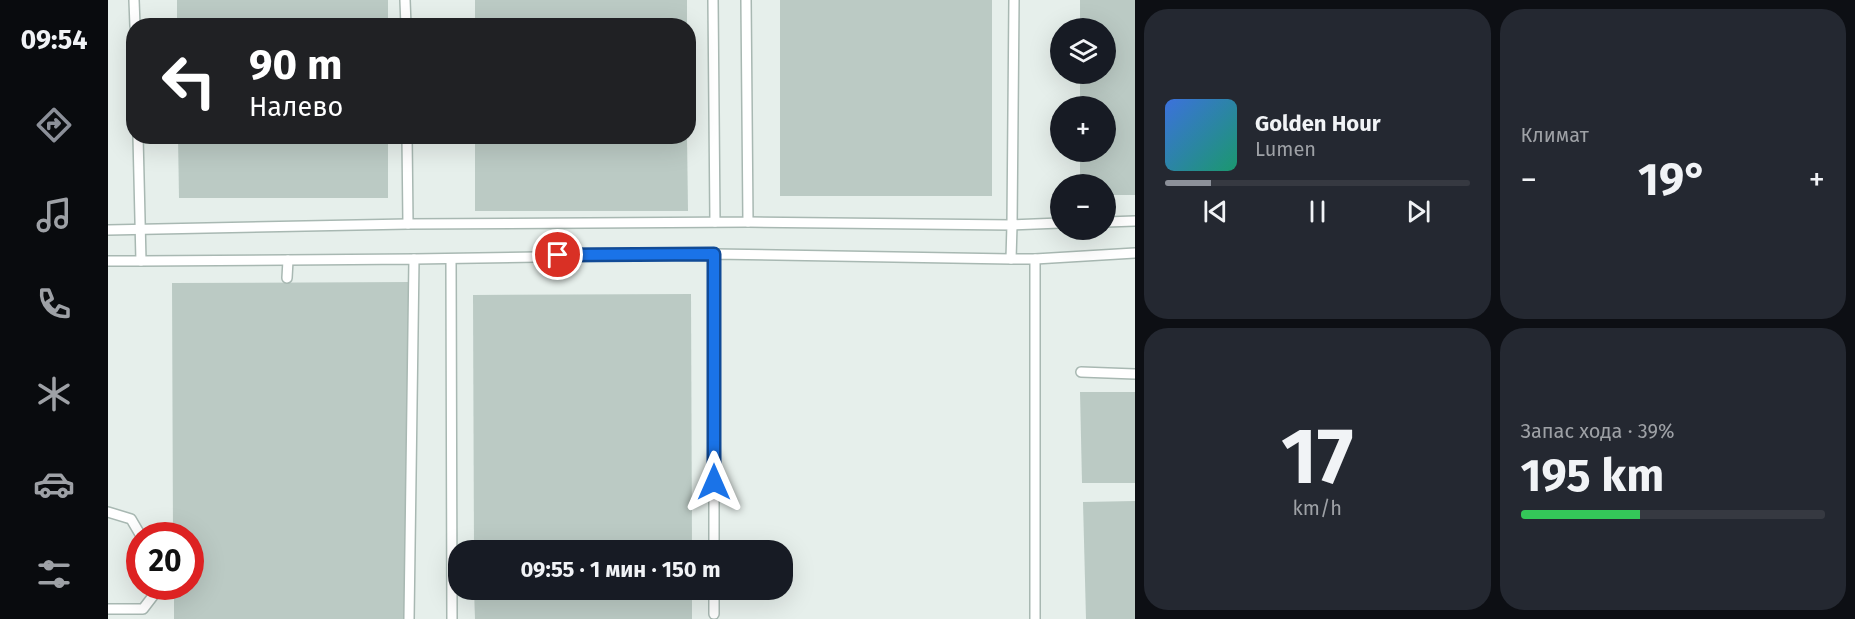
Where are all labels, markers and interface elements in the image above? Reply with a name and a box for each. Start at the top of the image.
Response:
map controls [1050,18,1116,240]
button: layers [1050,18,1116,84]
text: 09:54 [20,24,88,56]
text: 90 m [249,40,343,90]
icon: left [150,42,228,120]
text: Налево [249,91,343,123]
button: + [1050,96,1116,162]
icon: directions [33,104,75,146]
text: Golden Hour [1255,110,1381,137]
text: Климат [1521,123,1589,147]
text: Lumen [1255,137,1316,161]
text: 19° [1638,153,1708,207]
text: − [1521,160,1537,200]
text: + [1809,160,1825,200]
button: − [1050,174,1116,240]
icon: music [33,194,75,236]
icon: previous [1199,195,1232,228]
icon: pause [1301,195,1334,228]
icon: next [1402,195,1435,228]
pin [532,229,583,280]
icon: arrive [541,238,574,271]
icon: phone [33,283,75,325]
icon: climate [33,373,75,415]
text: 17 [1281,410,1354,504]
text: Запас хода · 39% [1521,419,1675,443]
text: 195 km [1521,449,1664,503]
position arrow [682,450,746,514]
icon: car [33,463,75,505]
text: km/h [1293,496,1342,520]
speed limit sign: 20 [126,522,204,600]
icon: filters [33,553,75,595]
text: 09:55 · 1 мин · 150 m [520,556,721,583]

